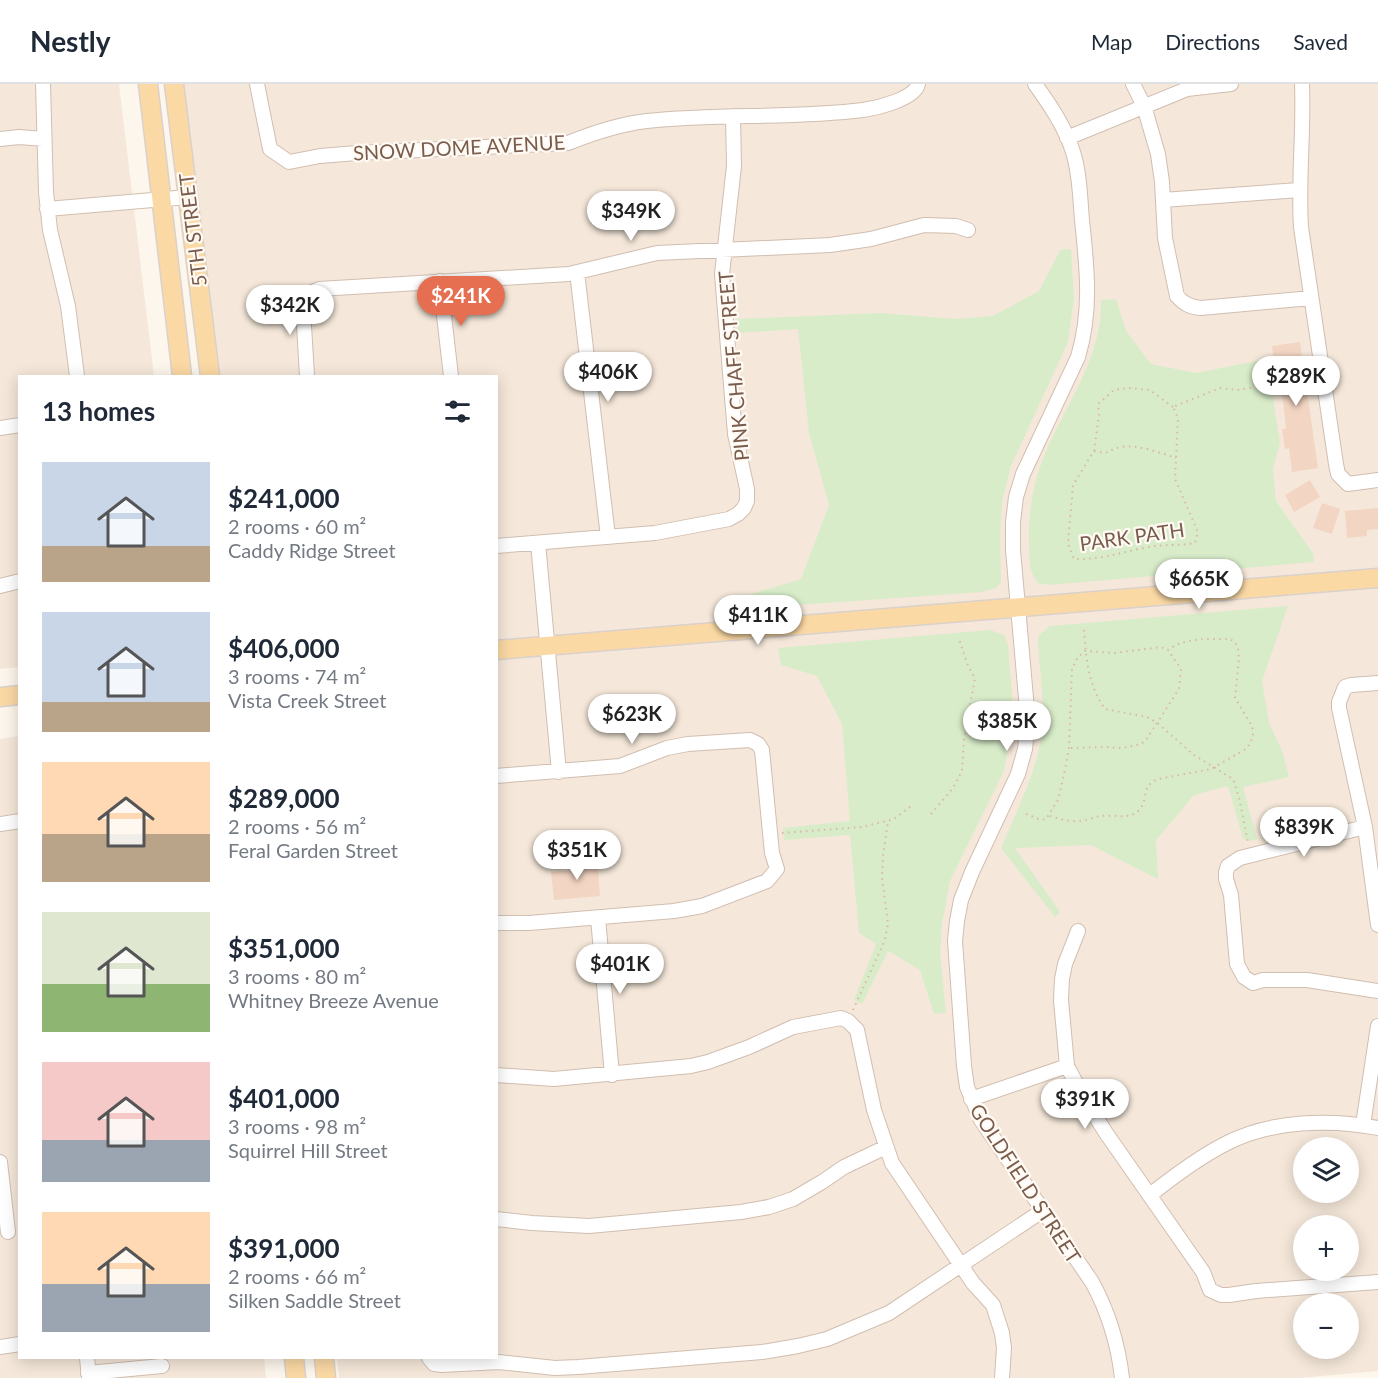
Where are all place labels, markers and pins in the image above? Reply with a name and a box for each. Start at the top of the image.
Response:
pin: $349K [589,191,673,242]
pin: $241K [419,276,503,327]
pin: $342K [248,285,332,336]
pin: $406K [566,352,650,403]
pin: $289K [1254,356,1338,407]
pin: $665K [1157,559,1241,610]
pin: $411K [716,595,800,646]
pin: $623K [590,694,674,745]
pin: $385K [965,701,1049,752]
pin: $839K [1262,807,1346,858]
pin: $351K [535,830,619,881]
pin: $401K [578,944,662,995]
pin: $391K [1043,1079,1127,1130]

